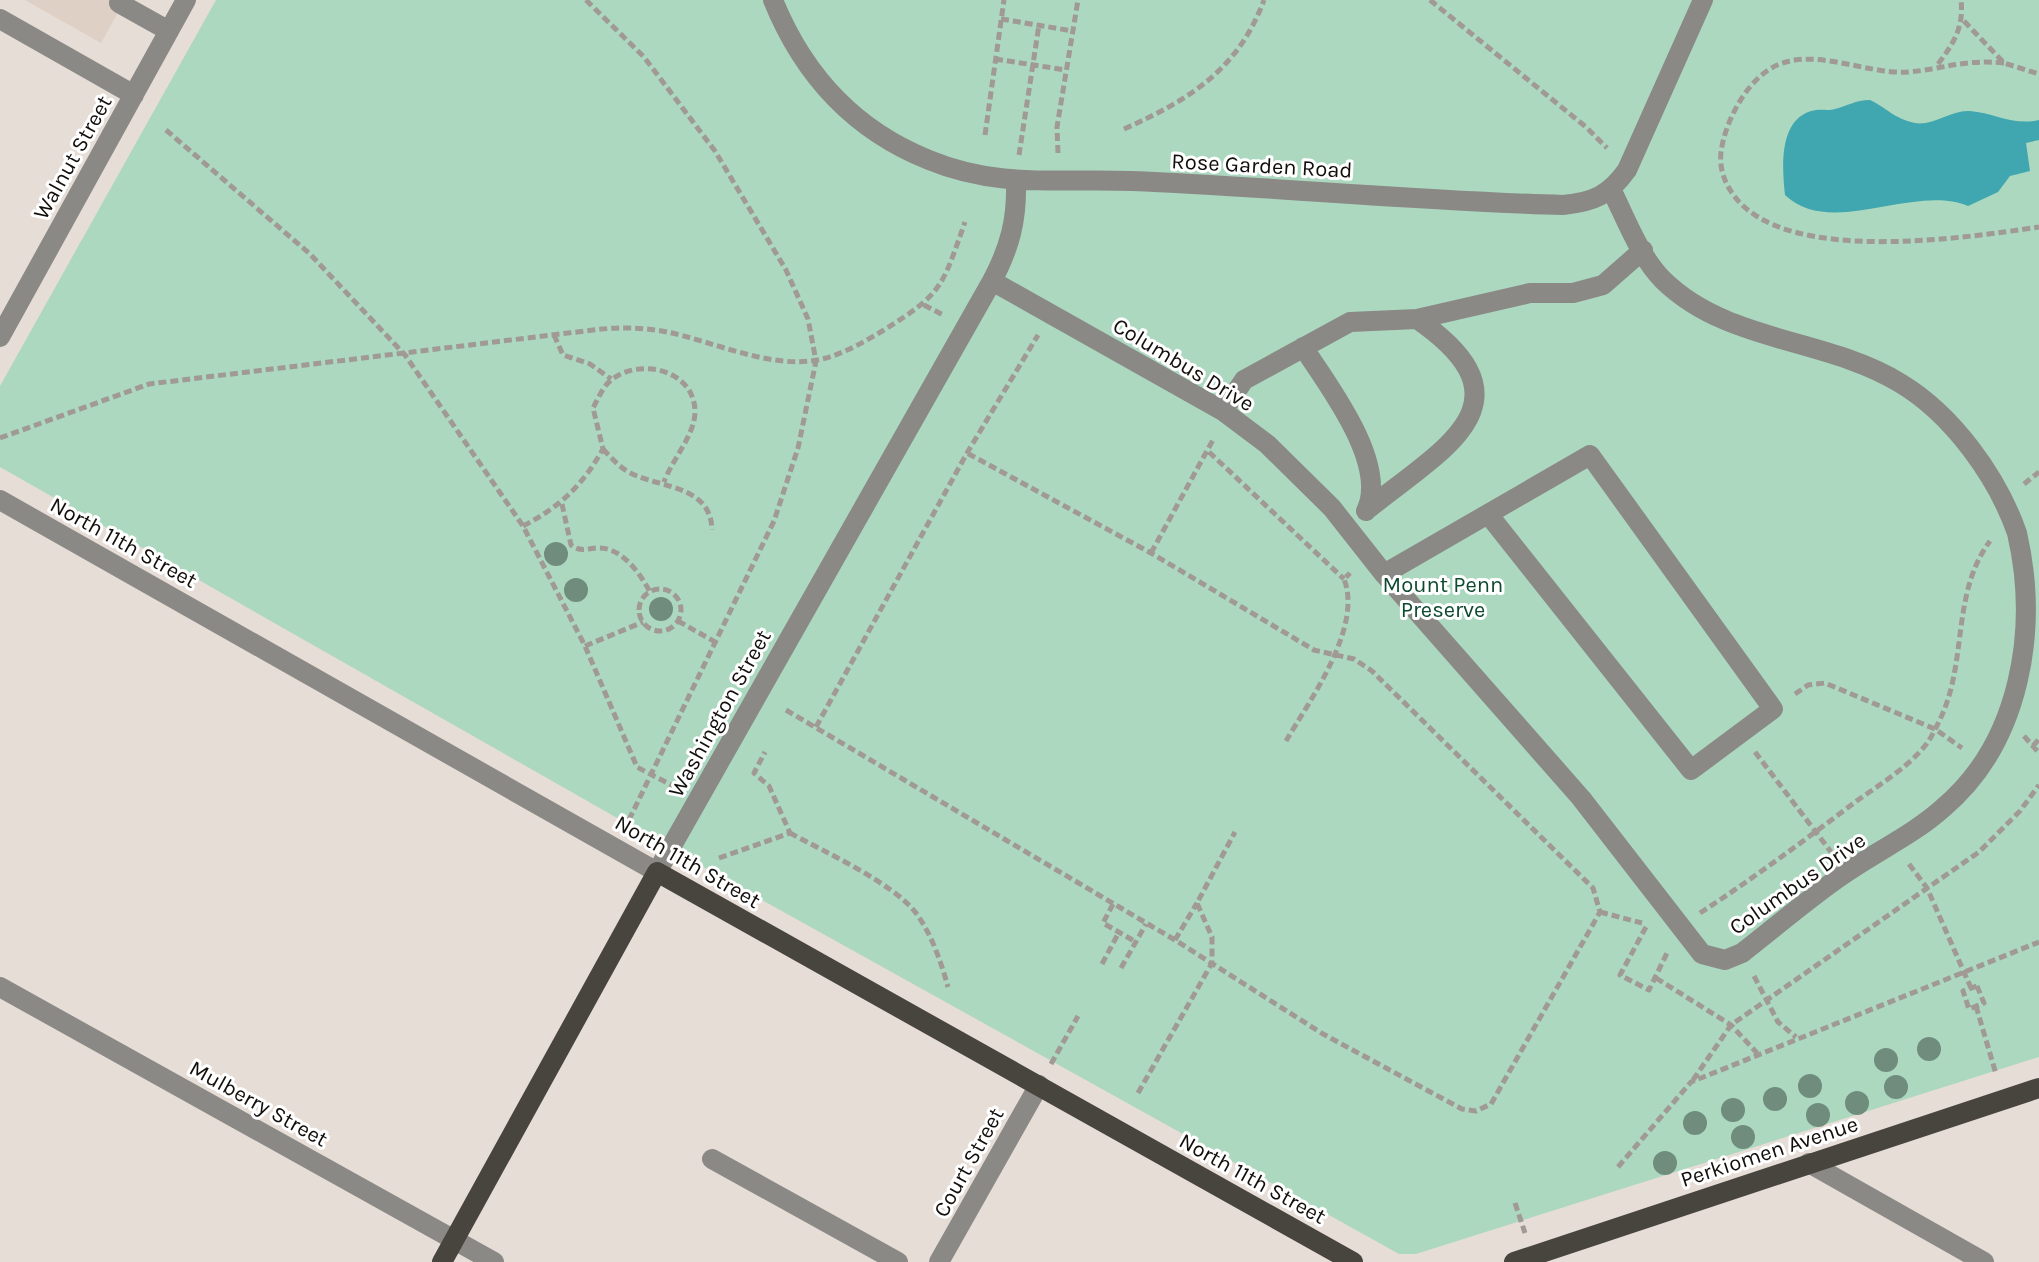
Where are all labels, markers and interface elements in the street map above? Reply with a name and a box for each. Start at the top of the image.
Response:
street label: Walnut Street [28,91,118,224]
street label: Rose Garden Road [1171,148,1353,184]
street label: Columbus Drive [1108,312,1259,417]
street label: North 11th Street [46,492,201,594]
park label: Mount Penn Preserve [1383,572,1503,623]
street label: Washington Street [663,625,777,802]
street label: North 11th Street [610,810,765,914]
street label: Columbus Drive [1725,827,1871,940]
street label: Mulberry Street [185,1055,332,1153]
street label: Court Street [928,1103,1009,1222]
street label: Perkiomen Avenue [1677,1111,1861,1193]
street label: North 11th Street [1175,1128,1330,1230]

